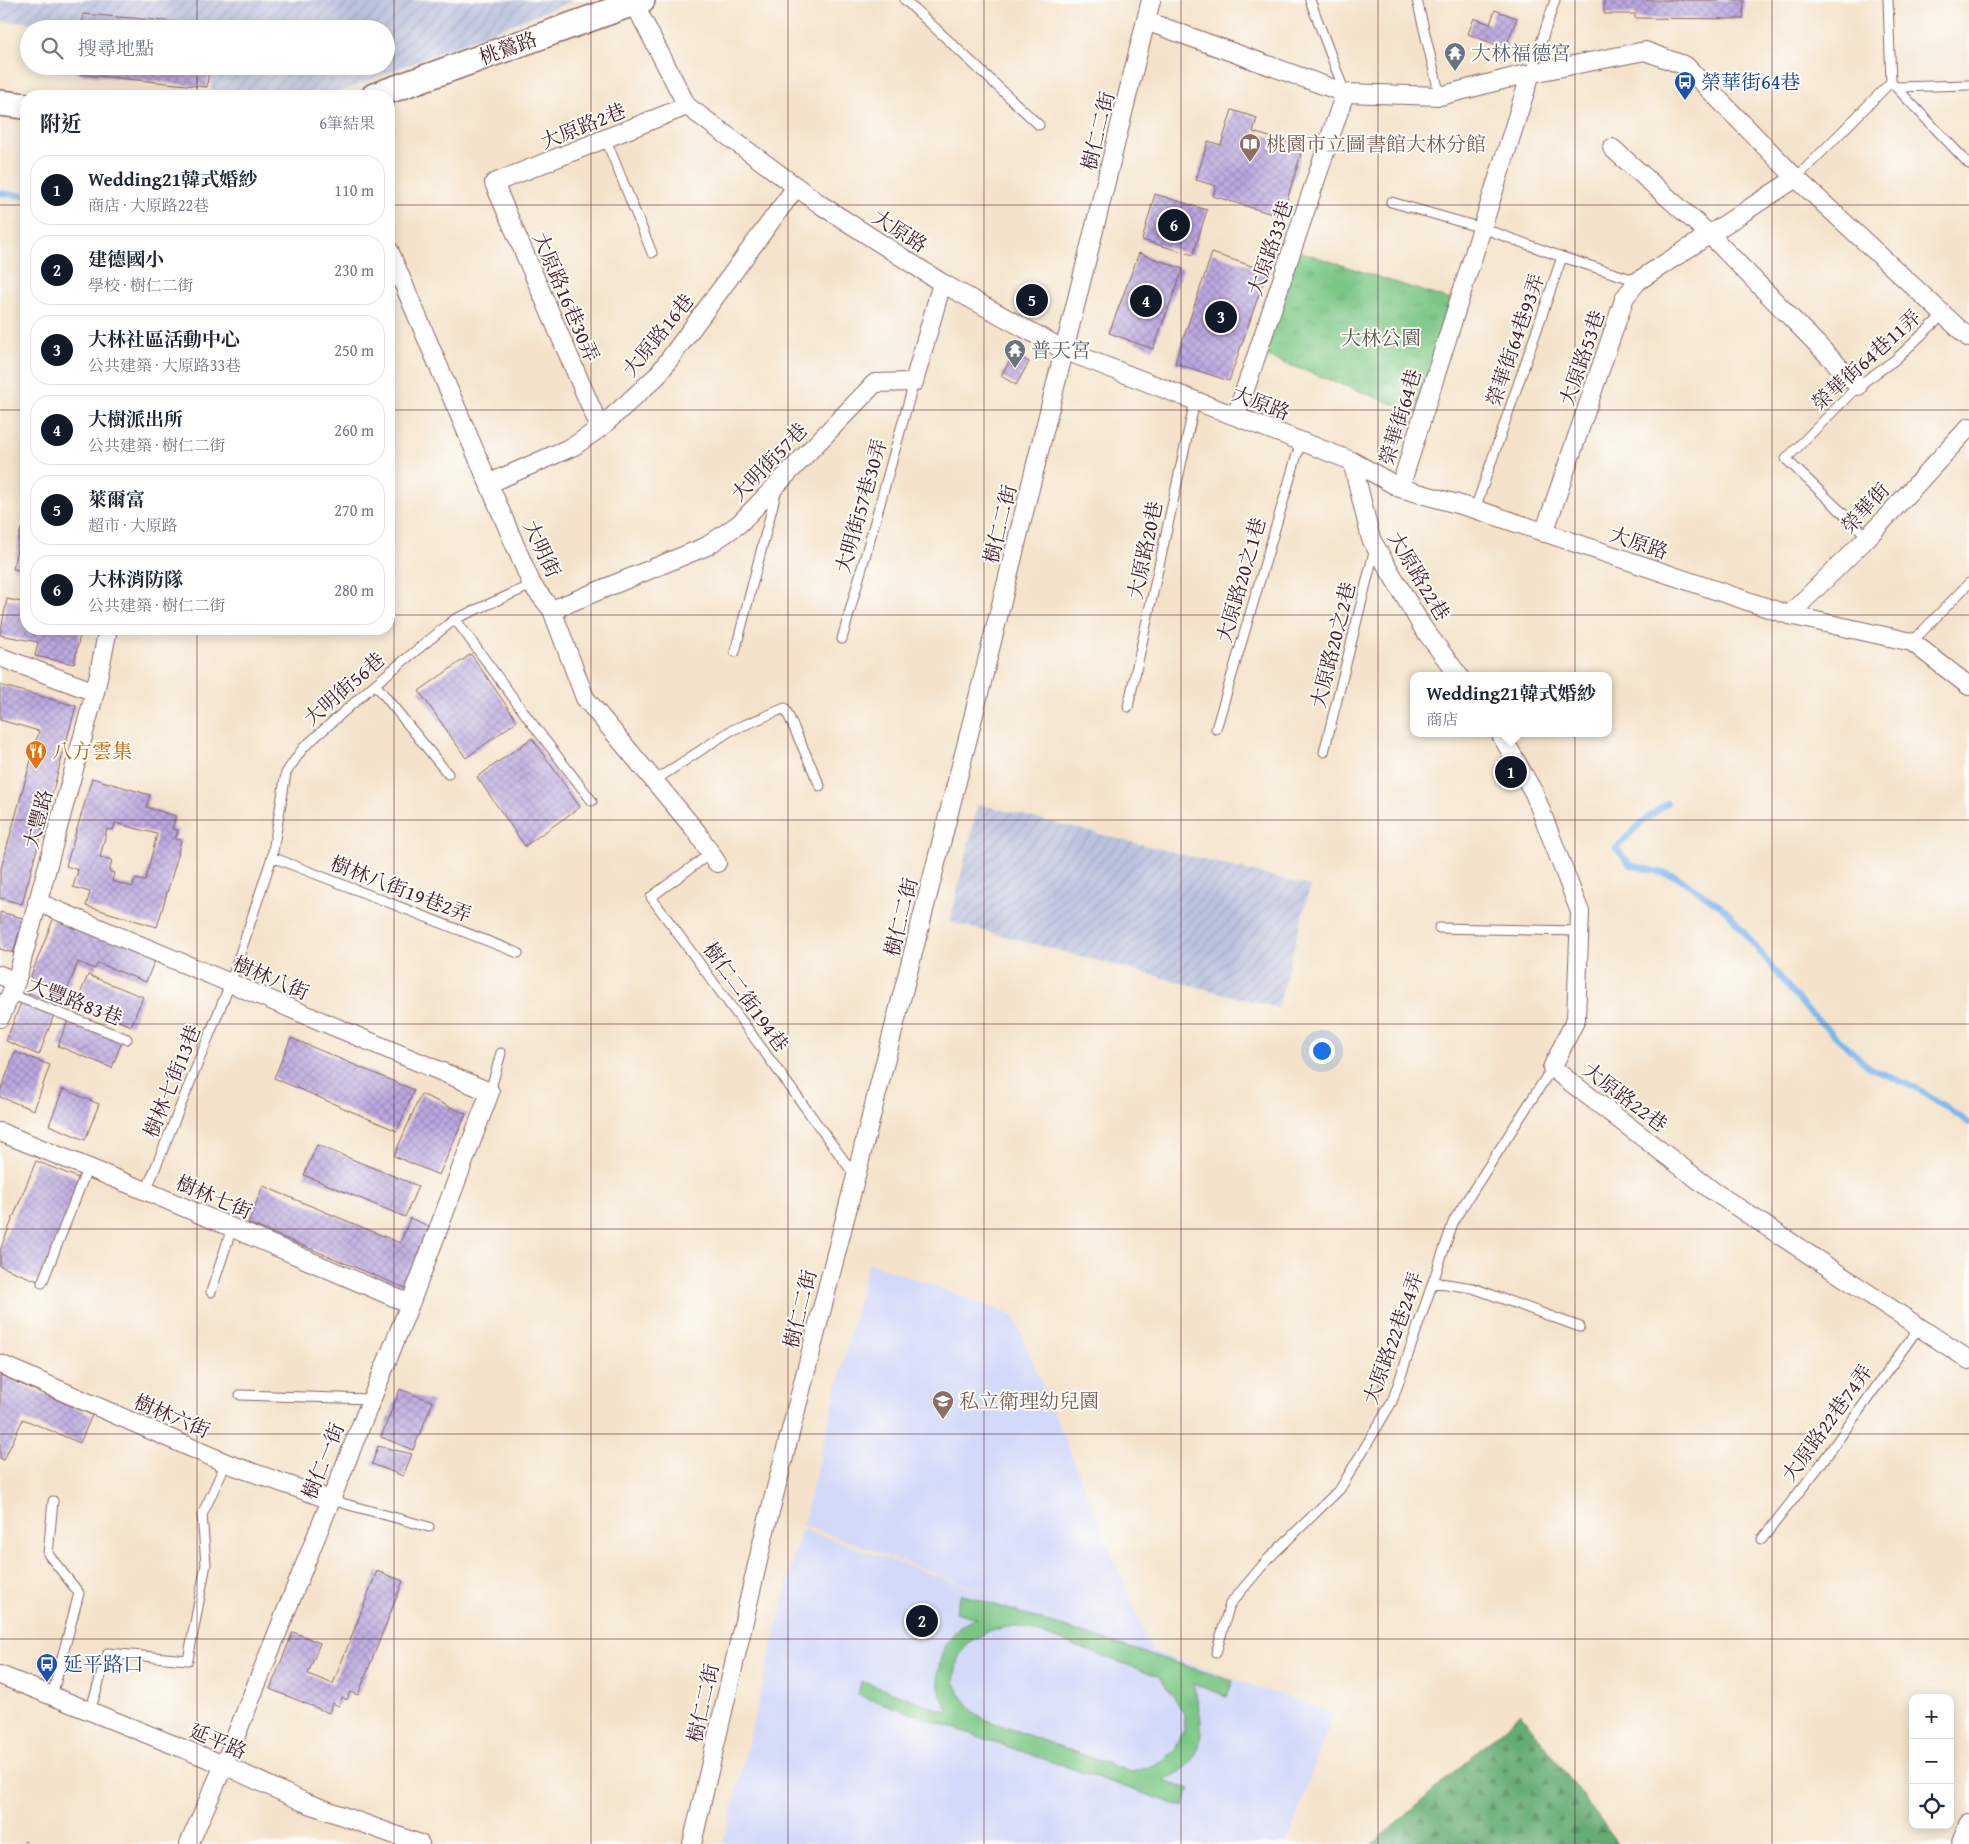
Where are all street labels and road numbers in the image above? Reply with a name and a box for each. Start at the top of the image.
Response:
street label: 桃鶯路 [475,24,541,71]
street label: 樹仁二街 [1074,89,1121,173]
street label: 大原路2巷 [536,95,630,156]
street label: 大原路33巷 [1240,196,1299,299]
street label: 大原路 [867,202,933,259]
street label: 大原路16巷30弄 [526,227,607,366]
street label: 榮華街64巷93弄 [1478,270,1551,410]
street label: 大原路16巷 [615,287,700,382]
street label: 榮華街64巷11弄 [1804,303,1927,417]
street label: 大原路53巷 [1552,306,1611,409]
street label: 榮華街64巷 [1371,365,1428,469]
street label: 大原路 [1228,378,1294,427]
street label: 大明街57巷 [724,416,814,507]
street label: 大明街57巷30弄 [827,435,894,576]
street label: 榮華街 [1834,476,1896,539]
street label: 樹仁二街 [976,482,1023,566]
street label: 大原路20巷 [1120,498,1169,601]
street label: 大原路20之1巷 [1209,514,1272,646]
street label: 大明街 [517,515,568,582]
street label: 大原路 [1606,519,1672,566]
street label: 大原路22巷 [1381,526,1457,626]
street label: 大原路20之2巷 [1303,579,1362,711]
street label: 大明街56巷 [297,645,391,732]
street label: 大豐路 [16,786,59,852]
street label: 樹林八街19巷2弄 [326,848,476,929]
street label: 樹仁二街 [877,875,924,959]
street label: 樹仁二街194巷 [697,936,796,1057]
street label: 樹林八街 [229,949,314,1007]
street label: 大豐路83巷 [24,969,127,1032]
street label: 樹林七街13巷 [136,1020,207,1142]
street label: 大原路22巷 [1577,1055,1674,1138]
street label: 樹林七街 [172,1168,257,1226]
street label: 樹仁二街 [776,1267,823,1351]
street label: 大原路22巷24弄 [1355,1268,1430,1408]
street label: 大原路22巷74弄 [1774,1358,1879,1487]
street label: 樹林六街 [130,1387,215,1445]
street label: 樹仁一街 [294,1418,351,1503]
street label: 樹仁二街 [679,1661,726,1745]
street label: 延平路 [185,1715,251,1766]

